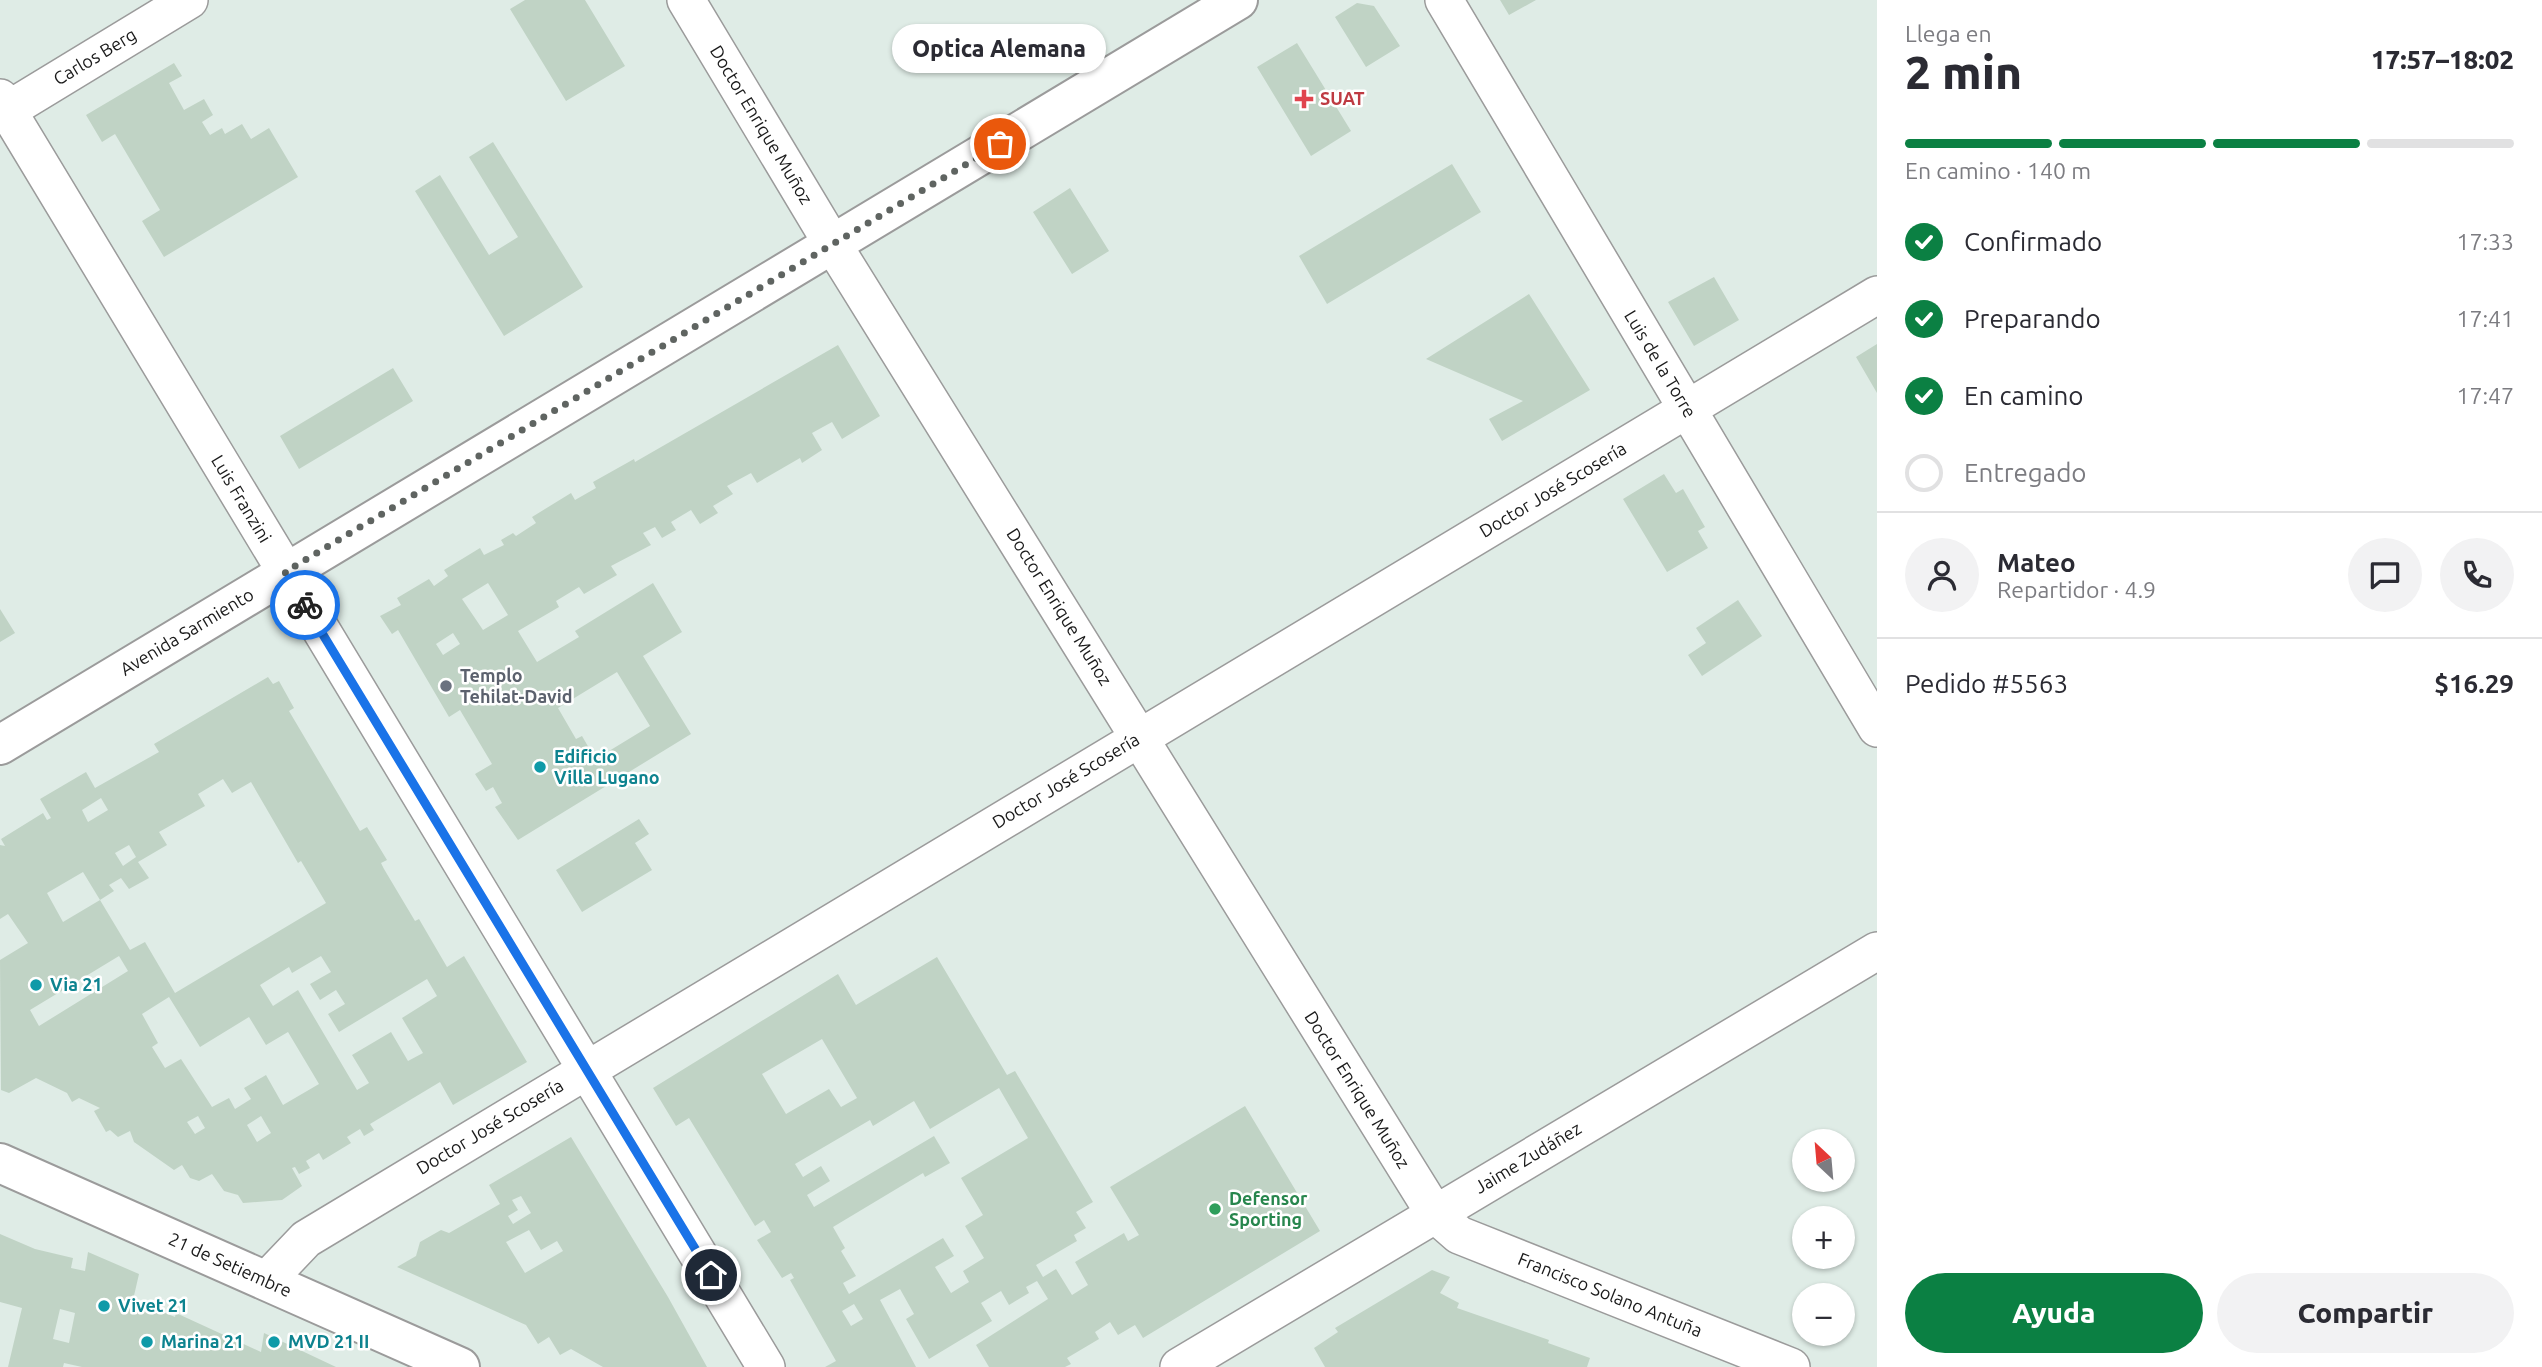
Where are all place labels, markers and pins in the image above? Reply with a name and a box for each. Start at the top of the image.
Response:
callout: Optica Alemana [893,25,1107,74]
place label: SUAT [1320,88,1365,108]
marker: SUAT [1294,89,1314,109]
pin [970,114,1030,174]
place label: Templo Tehilat-David [460,665,572,706]
marker: Templo Tehilat-David [438,678,454,694]
place label: Edificio Villa Lugano [554,746,660,787]
marker: Edificio Villa Lugano [532,759,548,775]
place label: Via 21 [50,974,103,994]
marker: Via 21 [28,977,44,993]
place label: Defensor Sporting [1229,1188,1308,1229]
marker: Defensor Sporting [1207,1201,1223,1217]
pin [681,1245,741,1305]
place label: Vivet 21 [118,1295,188,1315]
marker: Vivet 21 [96,1298,112,1314]
place label: Marina 21 [161,1331,244,1351]
place label: MVD 21 II [288,1331,369,1351]
marker: Marina 21 [139,1334,155,1350]
marker: MVD 21 II [266,1334,282,1350]

